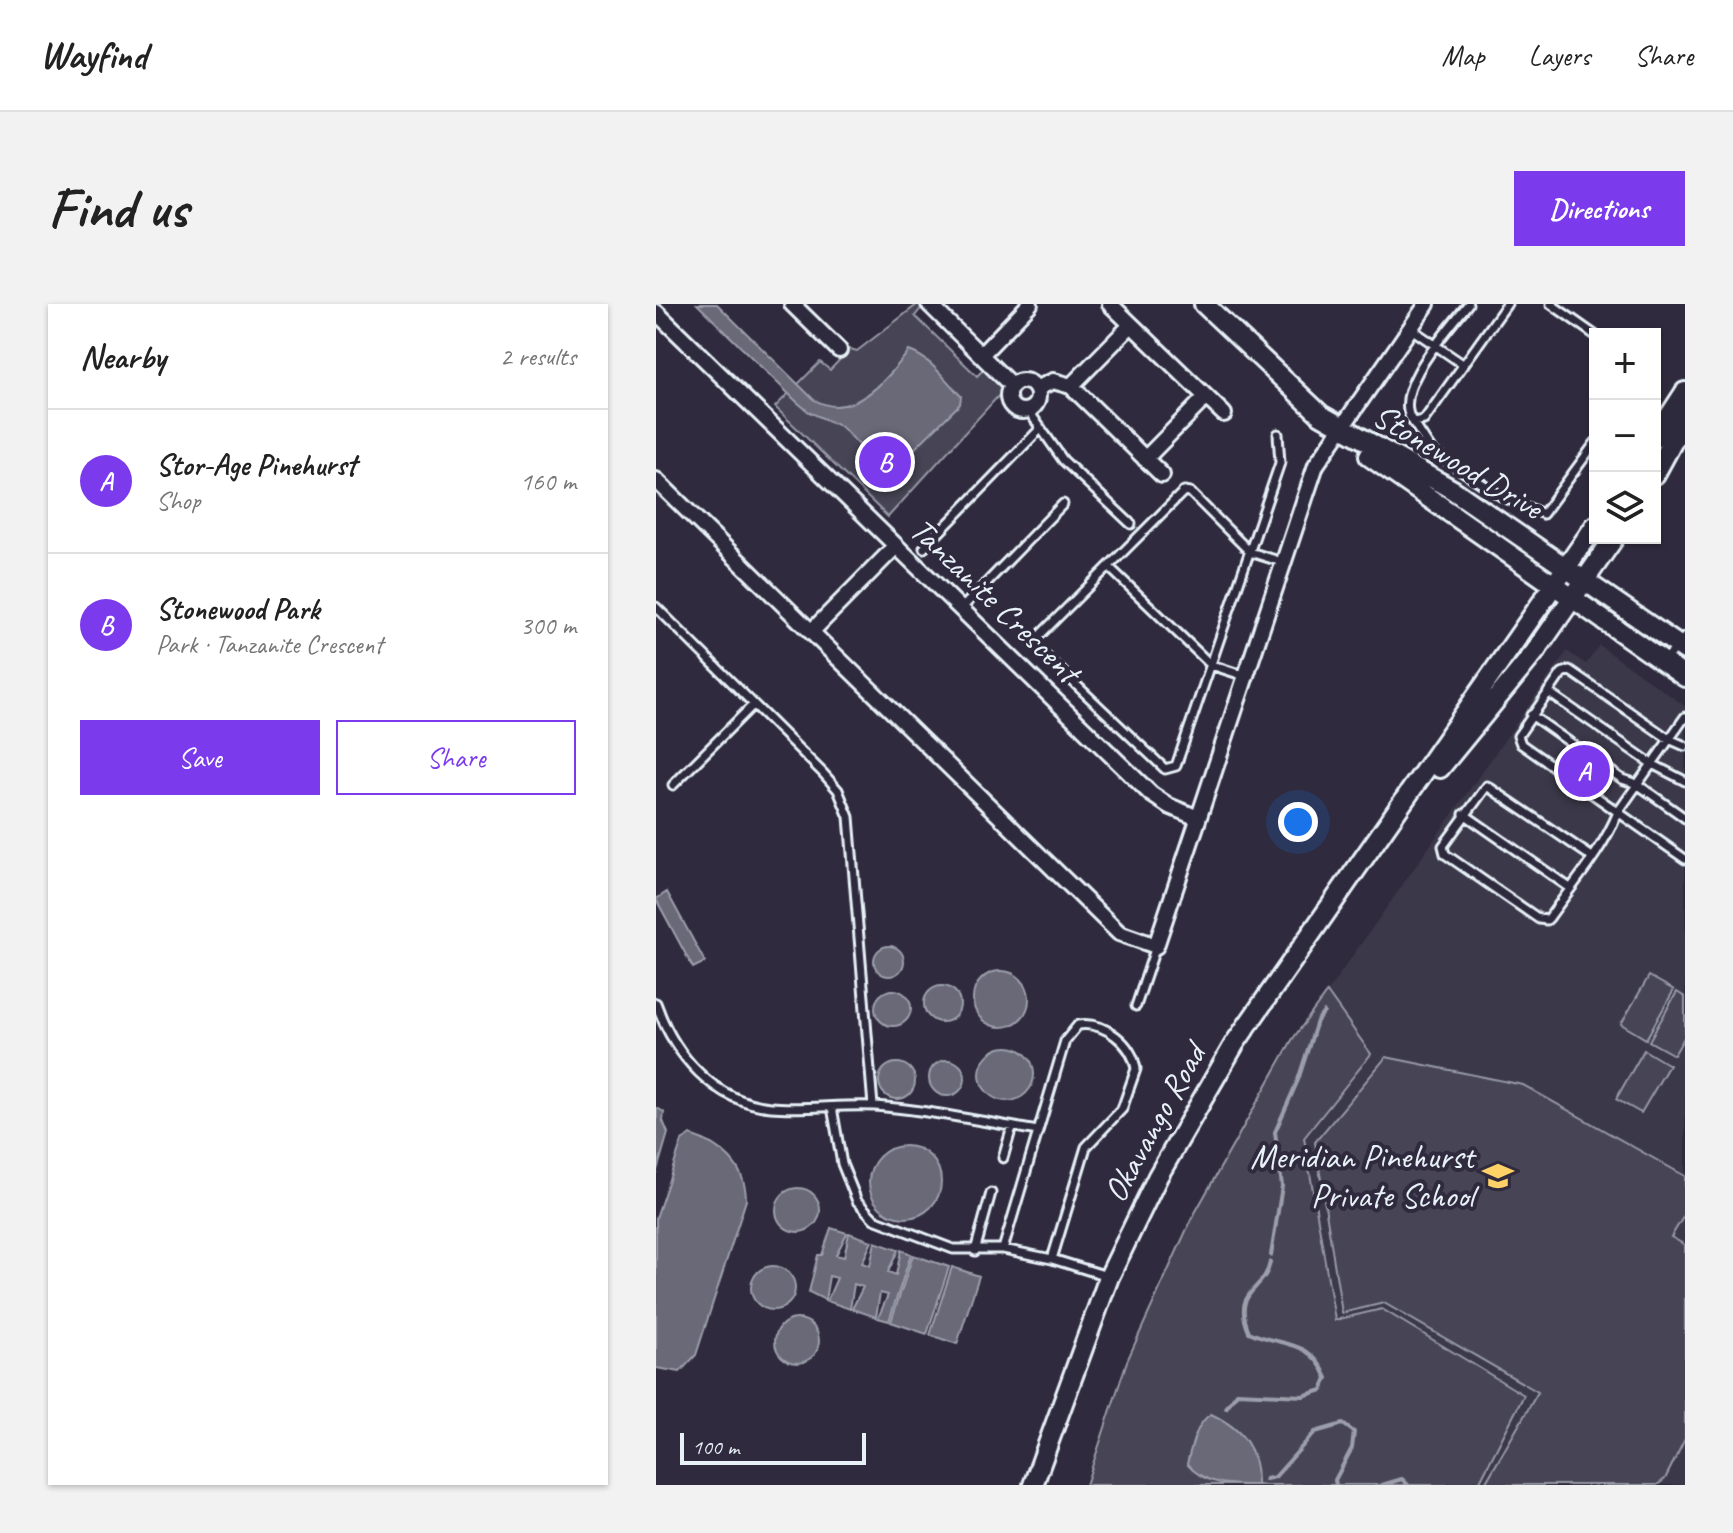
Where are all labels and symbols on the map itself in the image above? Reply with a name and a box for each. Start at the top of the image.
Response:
street label: Stonewood Drive [1365,394,1552,529]
pin: B [859,432,911,492]
street label: Tanzanite Crescent [901,508,1092,695]
pin: A [1558,741,1610,801]
your location [1278,802,1318,842]
street label: Okavango Road [1093,1032,1218,1209]
place label: Meridian Pinehurst Private School [1250,1135,1480,1217]
school or university icon: Meridian Pinehurst Private School [1481,1159,1515,1193]
scale bar [680,1429,866,1465]

